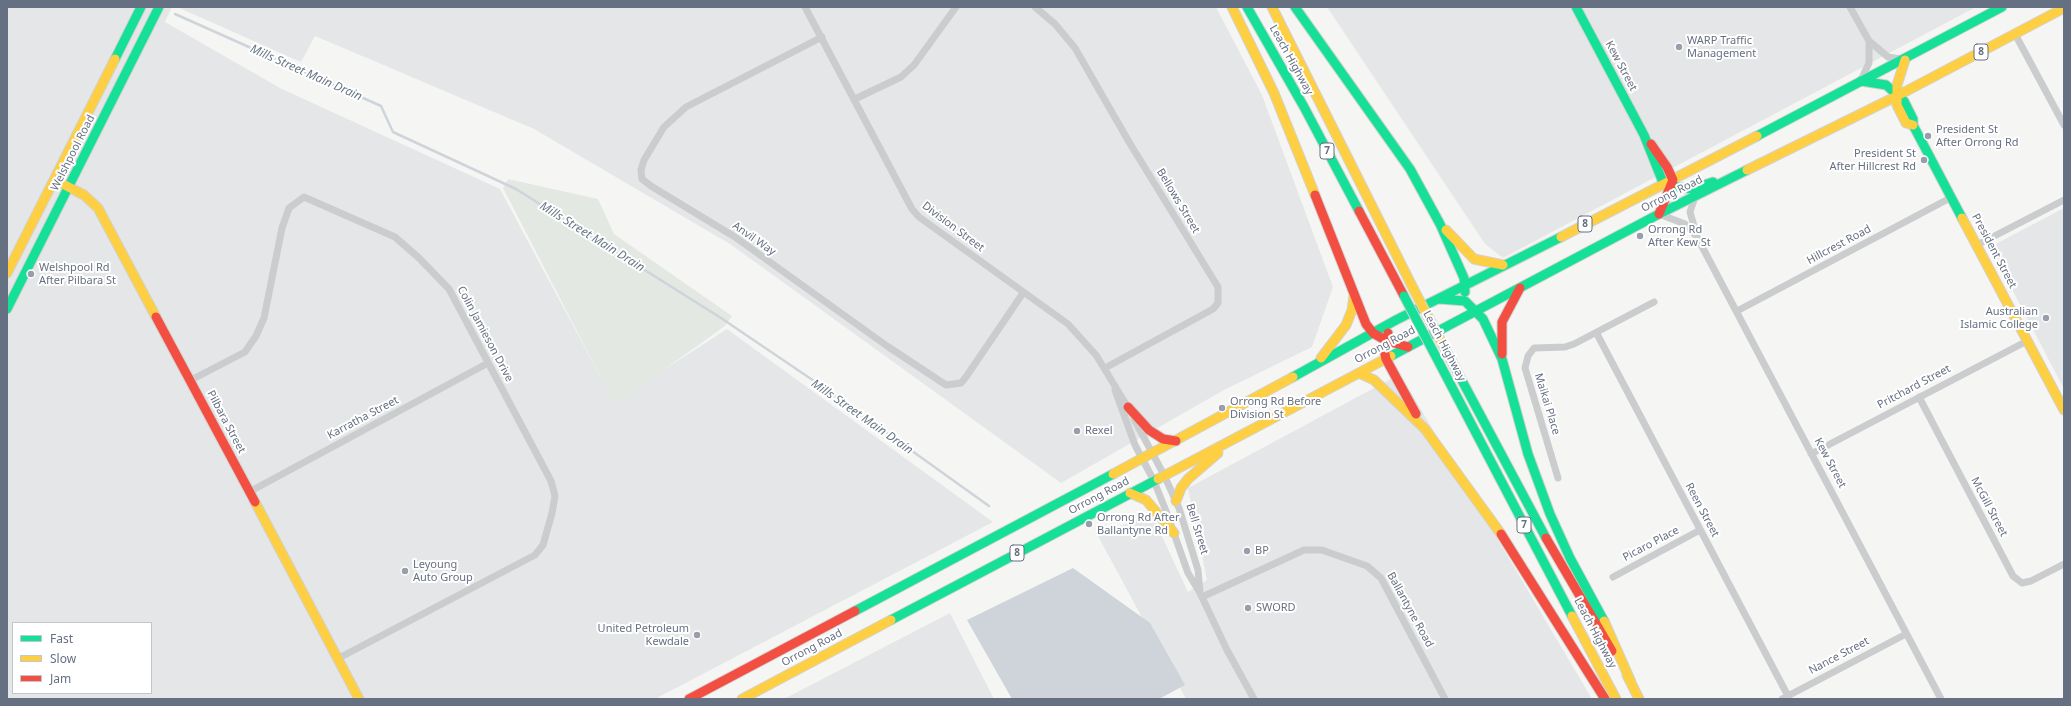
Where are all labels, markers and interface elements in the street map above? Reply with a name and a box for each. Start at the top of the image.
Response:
street label: Leach Highway [1266,23,1316,97]
place label: WARP Traffic Management [1687,34,1756,60]
street label: Kew Street [1602,39,1640,93]
water label: Mills Street Main Drain [248,42,364,104]
marker: WARP Traffic Management [1674,42,1684,52]
road number: 8 [1974,44,1988,60]
street label: Welshpool Road [48,113,98,193]
place label: President St After Orrong Rd [1936,123,2019,149]
marker: President St After Orrong Rd [1923,131,1933,141]
road number: 7 [1320,143,1334,159]
place label: President St After Hillcrest Rd [1829,147,1916,173]
marker: President St After Hillcrest Rd [1919,155,1929,165]
street label: Bellows Street [1154,166,1202,236]
street label: Orrong Road [1639,173,1705,215]
water label: Mills Street Main Drain [537,199,647,275]
street label: Division Street [919,199,987,255]
street label: President Street [1969,211,2019,291]
road number: 8 [1578,216,1592,232]
street label: Anvil Way [730,219,778,259]
place label: Orrong Rd After Kew St [1648,223,1711,249]
street label: Hillcrest Road [1805,223,1873,267]
marker: Orrong Rd After Kew St [1635,231,1645,241]
place label: Welshpool Rd After Pilbara St [39,261,116,287]
marker: Welshpool Rd After Pilbara St [26,269,36,279]
street label: Colin Jamieson Drive [454,284,516,384]
place label: Australian Islamic College [1960,305,2038,331]
street label: Leach Highway [1420,308,1468,384]
marker: Australian Islamic College [2041,313,2051,323]
street label: Orrong Road [1352,323,1418,367]
street label: Pritchard Street [1875,362,1953,412]
street label: Maikai Place [1531,372,1563,436]
water label: Mills Street Main Drain [808,376,916,458]
street label: Pilbara Street [204,388,248,456]
street label: Karratha Street [325,394,401,442]
place label: Orrong Rd Before Division St [1230,395,1321,421]
marker: Orrong Rd Before Division St [1217,403,1227,413]
place label: Rexel [1085,424,1112,438]
marker: Rexel [1072,426,1082,436]
street label: Kew Street [1811,436,1849,490]
street label: Orrong Road [1066,474,1132,518]
street label: McGill Street [1968,475,2010,539]
street label: Reen Street [1682,481,1722,539]
street label: Bell Street [1183,502,1211,556]
place label: Orrong Rd After Ballantyne Rd [1097,511,1180,537]
road number: 7 [1517,517,1531,533]
marker: Orrong Rd After Ballantyne Rd [1084,519,1094,529]
street label: Picaro Place [1621,524,1681,564]
place label: BP [1255,544,1269,558]
road number: 8 [1010,545,1024,561]
marker: BP [1242,546,1252,556]
place label: Leyoung Auto Group [413,558,473,584]
marker: Leyoung Auto Group [400,566,410,576]
street label: Ballantyne Road [1384,570,1436,650]
street label: Leach Highway [1571,595,1619,671]
place label: SWORD [1256,601,1296,615]
marker: SWORD [1243,603,1253,613]
legend [12,622,152,694]
place label: United Petroleum Kewdale [598,622,689,648]
street label: Orrong Road [779,626,845,670]
text: Fast [50,630,73,647]
marker: United Petroleum Kewdale [692,630,702,640]
street label: Nance Street [1807,635,1871,677]
text: Slow [50,650,76,667]
text: Jam [50,670,71,687]

